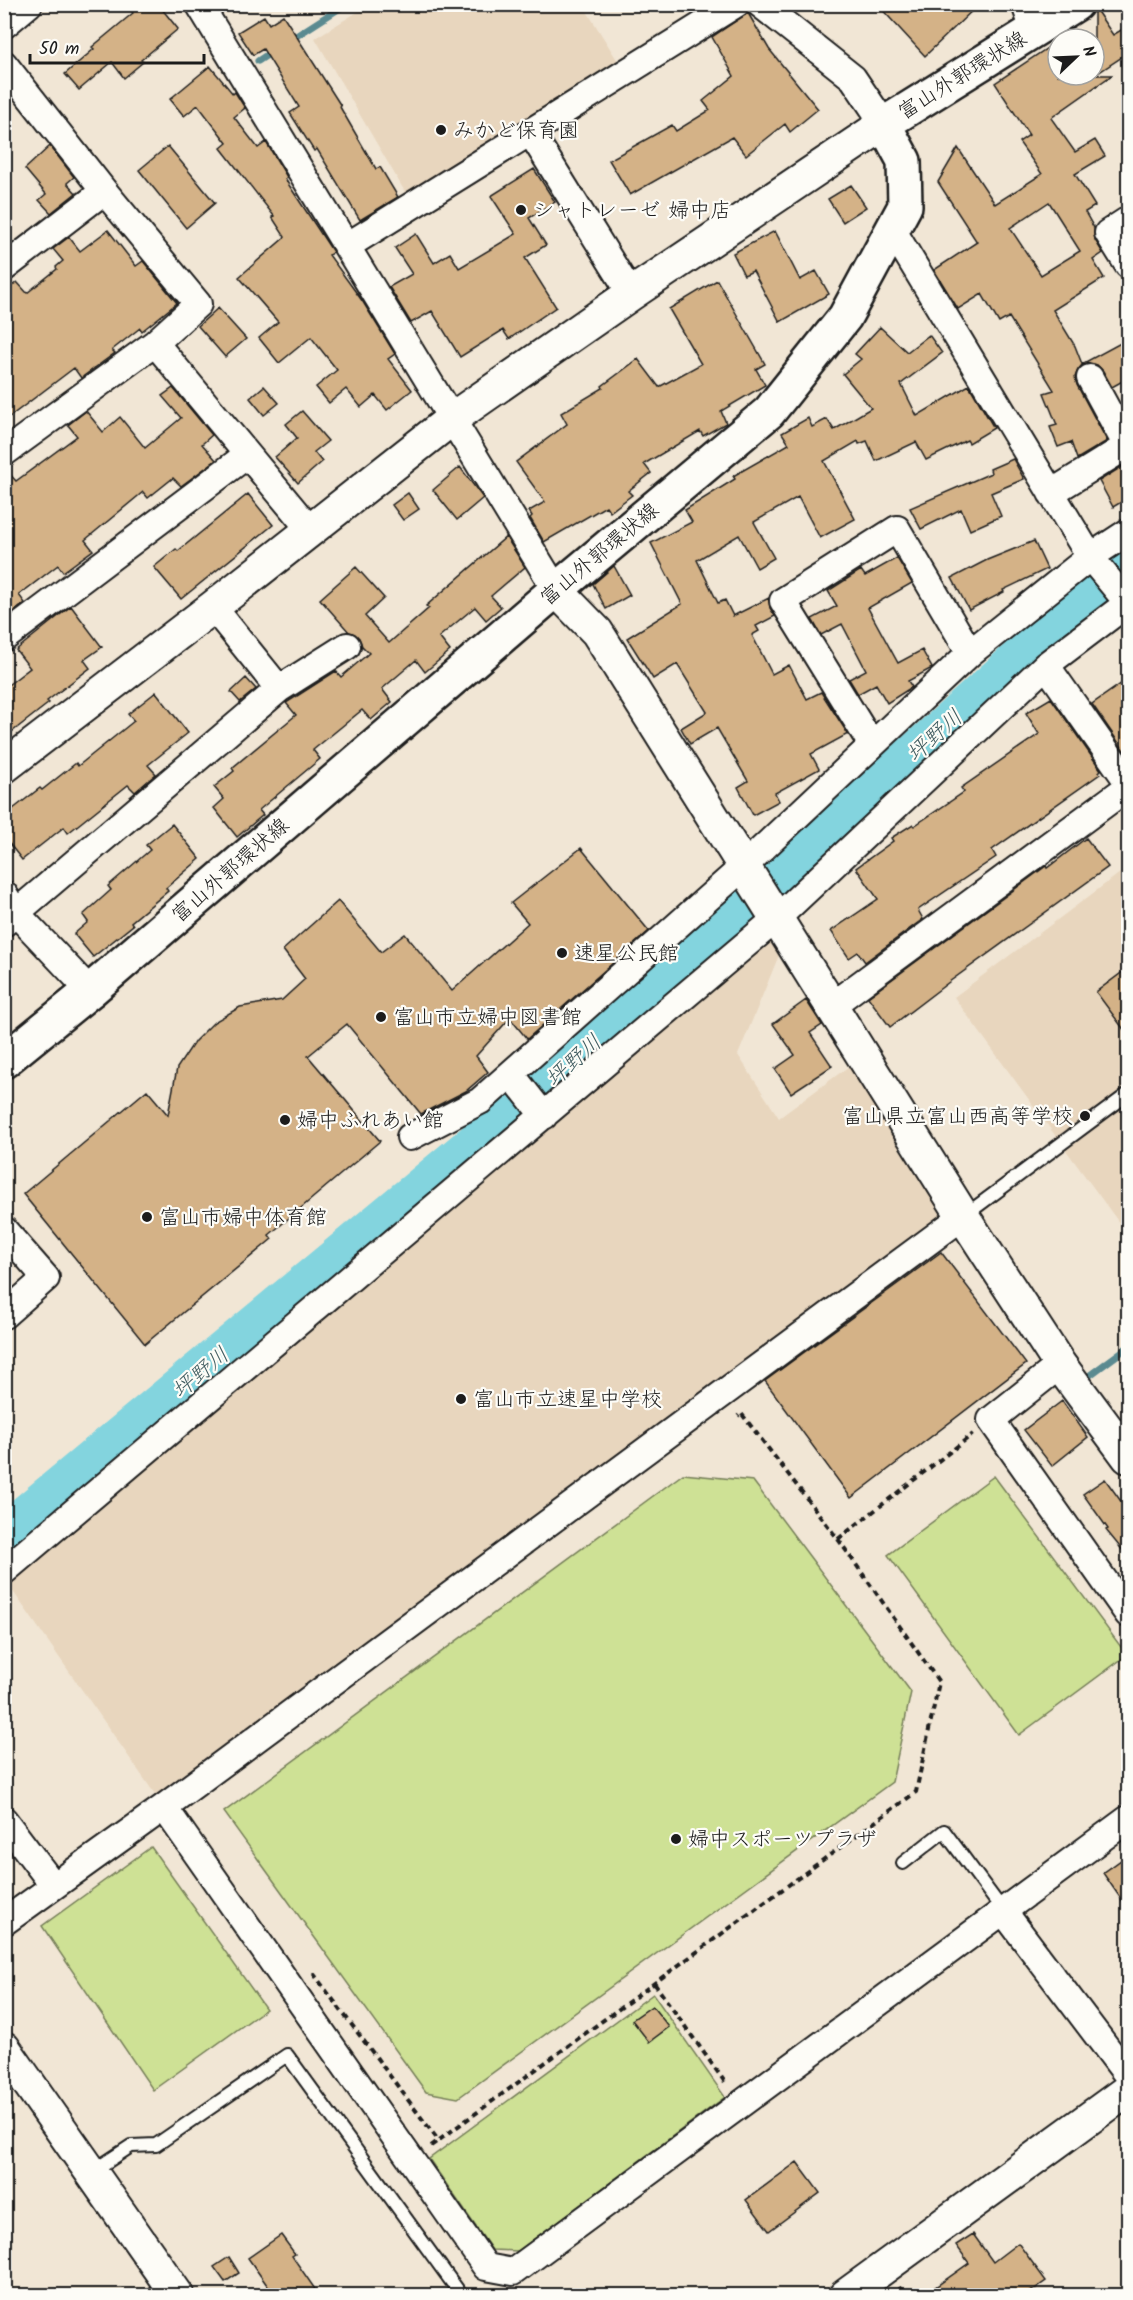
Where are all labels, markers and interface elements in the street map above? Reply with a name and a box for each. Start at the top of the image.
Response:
street label: 富山外郭環状線 [892,23,1034,129]
scale bar [30,27,204,65]
north arrow [1046,27,1106,87]
text: 50 m [39,35,79,64]
text: N [1075,42,1102,61]
place label: みかど保育園 [453,115,579,148]
marker: みかど保育園 [434,123,448,137]
place label: シャトレーゼ 婦中店 [533,195,731,228]
marker: シャトレーゼ 婦中店 [514,203,528,217]
street label: 富山外郭環状線 [533,495,667,615]
water label: 坪野川 [899,702,972,772]
street label: 富山外郭環状線 [165,810,297,932]
place label: 速星公民館 [574,938,679,971]
marker: 速星公民館 [555,946,569,960]
place label: 富山市立婦中図書館 [393,1002,582,1035]
marker: 富山市立婦中図書館 [374,1010,388,1024]
water label: 坪野川 [538,1027,611,1097]
place label: 富山県立富山西高等学校 [842,1101,1073,1134]
place label: 婦中ふれあい館 [297,1105,444,1138]
marker: 富山県立富山西高等学校 [1078,1109,1092,1123]
marker: 婦中ふれあい館 [278,1113,292,1127]
place label: 富山市婦中体育館 [159,1202,327,1235]
marker: 富山市婦中体育館 [140,1210,154,1224]
water label: 坪野川 [165,1339,238,1409]
place label: 富山市立速星中学校 [473,1384,662,1417]
marker: 富山市立速星中学校 [454,1392,468,1406]
place label: 婦中スポーツプラザ [688,1824,877,1857]
marker: 婦中スポーツプラザ [669,1832,683,1846]

